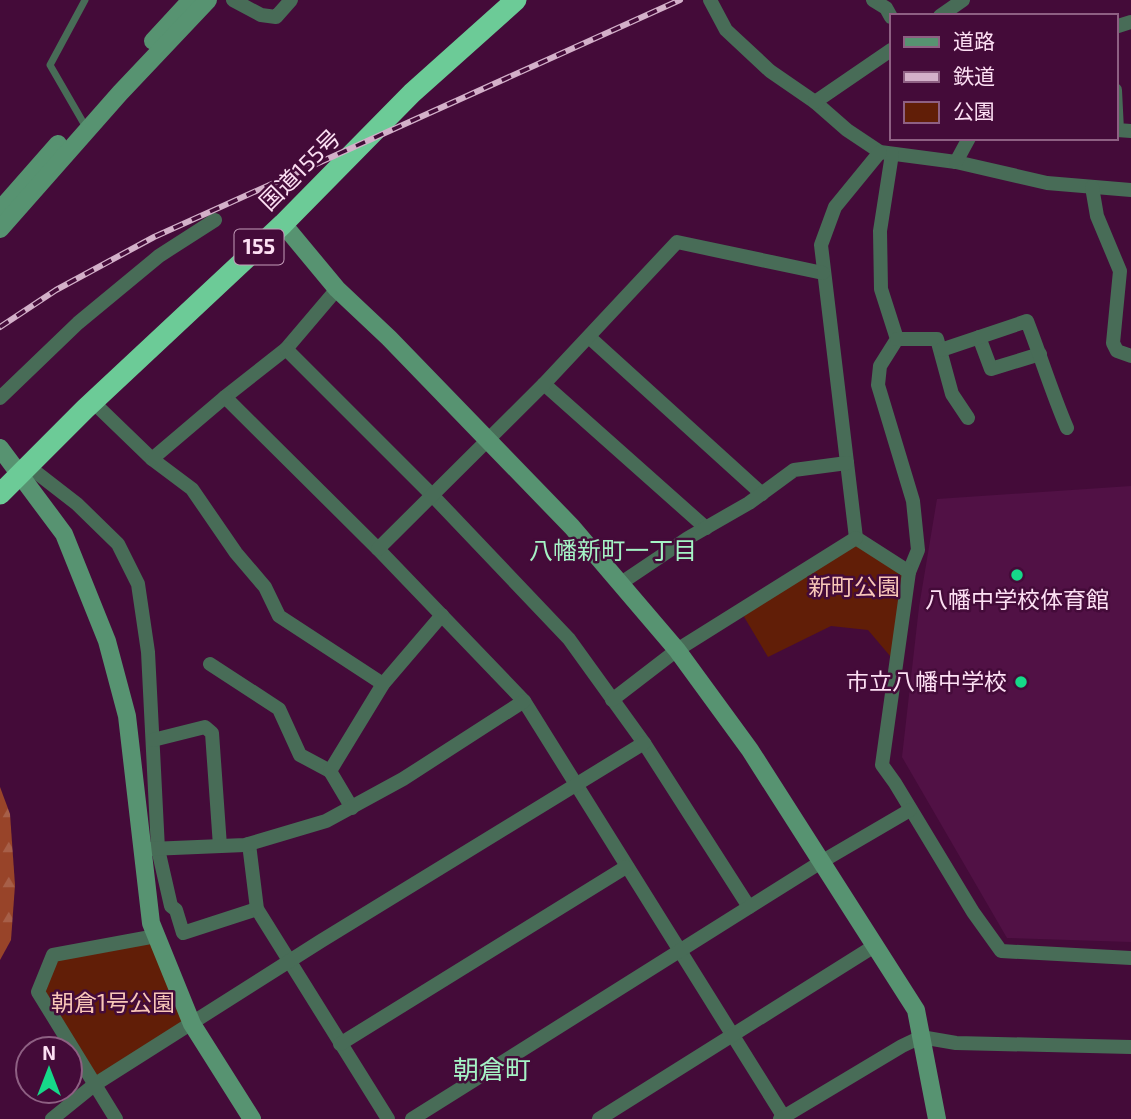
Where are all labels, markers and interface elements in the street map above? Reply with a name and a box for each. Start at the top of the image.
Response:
legend [890,14,1117,140]
text: 道路 [953,28,995,53]
text: 鉄道 [953,63,995,88]
text: 公園 [953,98,995,123]
street label: 国道155号 [253,123,346,216]
road number: 155 [234,230,284,264]
district label: 八幡新町一丁目 [529,535,697,564]
marker: 八幡中学校体育館 [1009,567,1025,583]
park label: 新町公園 [808,572,900,600]
place label: 八幡中学校体育館 [925,585,1109,613]
place label: 市立八幡中学校 [846,667,1007,695]
marker: 市立八幡中学校 [1013,674,1029,690]
park label: 朝倉1号公園 [51,988,175,1016]
north arrow [14,1035,84,1105]
text: N [42,1041,56,1064]
district label: 朝倉町 [453,1053,531,1084]

